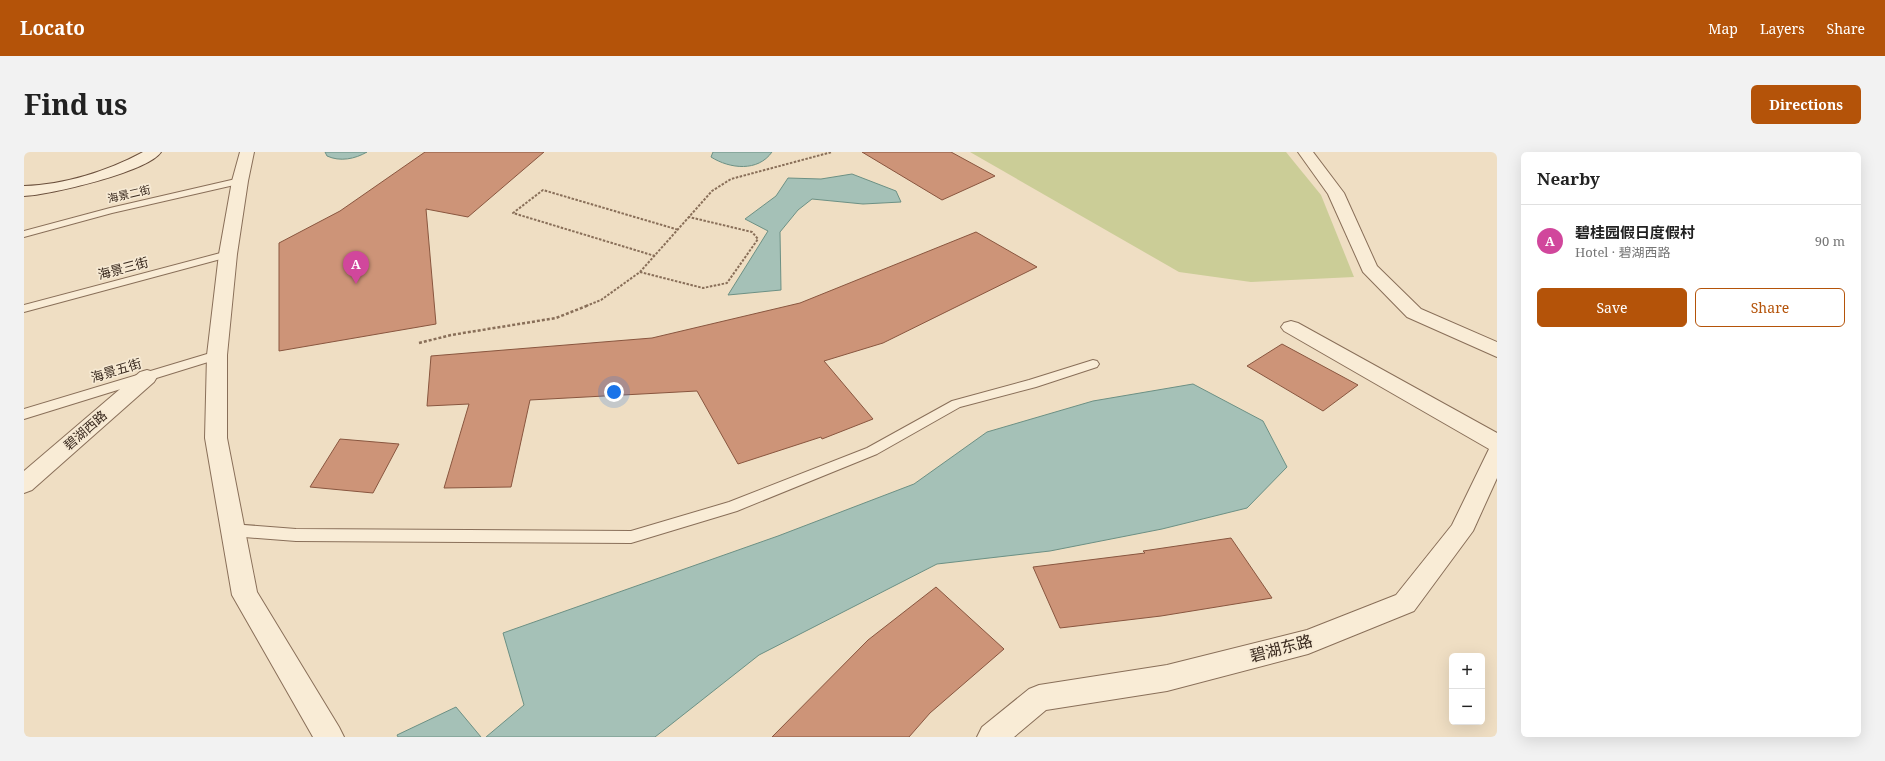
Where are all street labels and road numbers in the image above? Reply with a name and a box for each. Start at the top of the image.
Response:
street label: 海景二街 [106,181,152,206]
street label: 海景三街 [96,253,150,283]
street label: 海景五街 [88,354,144,386]
street label: 碧湖西路 [59,406,111,454]
street label: 碧湖东路 [1247,629,1315,667]

